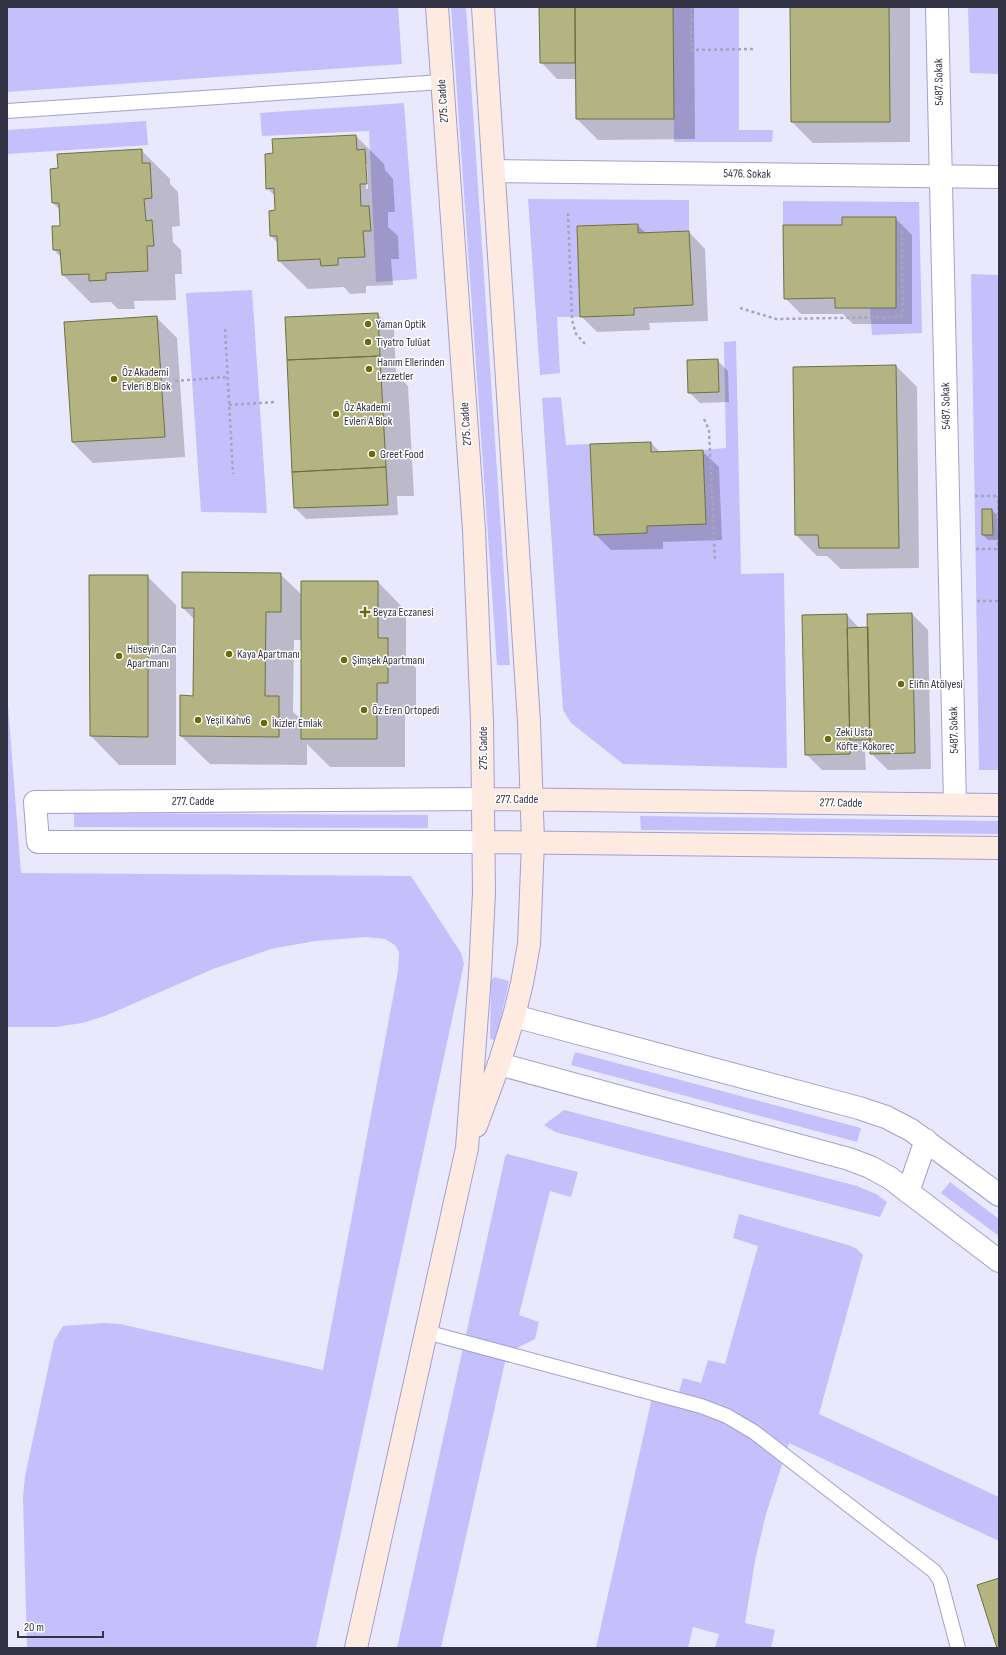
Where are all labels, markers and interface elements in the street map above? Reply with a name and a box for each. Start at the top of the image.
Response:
street label: 5487. Sokak [931,58,947,106]
street label: 275. Cadde [434,78,452,123]
street label: 5476. Sokak [723,166,771,182]
place label: Yaman Optik [376,317,426,332]
marker: Yaman Optik [363,319,373,329]
place label: Tiyatro Tulûat [376,335,431,350]
marker: Tiyatro Tulûat [363,337,373,347]
place label: Hanım Ellerinden Lezzetler [377,355,445,384]
marker: Hanım Ellerinden Lezzetler [364,364,374,374]
place label: Öz Akademi Evleri B Blok [122,365,171,394]
marker: Öz Akademi Evleri B Blok [109,374,119,384]
street label: 5487. Sokak [938,382,954,430]
place label: Öz Akademi Evleri A Blok [344,400,393,429]
street label: 275. Cadde [457,401,475,446]
marker: Öz Akademi Evleri A Blok [331,409,341,419]
place label: Greet Food [380,447,424,462]
marker: Greet Food [367,449,377,459]
place label: Beyza Eczanesi [373,605,434,620]
marker: Beyza Eczanesi [360,607,370,617]
place label: Hüseyin Can Apartmanı [126,642,176,671]
place label: Kaya Apartmanı [237,647,300,662]
marker: Kaya Apartmanı [224,649,234,659]
marker: Hüseyin Can Apartmanı [114,651,124,661]
place label: Şimşek Apartmanı [352,653,425,668]
marker: Şimşek Apartmanı [339,655,349,665]
place label: Elifin Atölyesi [909,677,963,692]
marker: Elifin Atölyesi [896,679,906,689]
place label: Öz Eren Ortopedi [372,703,439,718]
marker: Öz Eren Ortopedi [359,705,369,715]
street label: 5487. Sokak [946,706,962,754]
place label: Yeşil Kahv6 [206,713,251,728]
marker: Yeşil Kahv6 [193,715,203,725]
place label: İkizler Emlak [272,716,322,731]
marker: İkizler Emlak [259,718,269,728]
place label: Zeki Usta Köfte-Kokoreç [836,725,895,754]
street label: 275. Cadde [476,726,491,770]
marker: Zeki Usta Köfte-Kokoreç [823,734,833,744]
street label: 277. Cadde [496,792,539,807]
street label: 277. Cadde [172,794,215,809]
street label: 277. Cadde [819,795,863,811]
scale bar [18,1613,103,1639]
text: 20 m [24,1620,44,1635]

